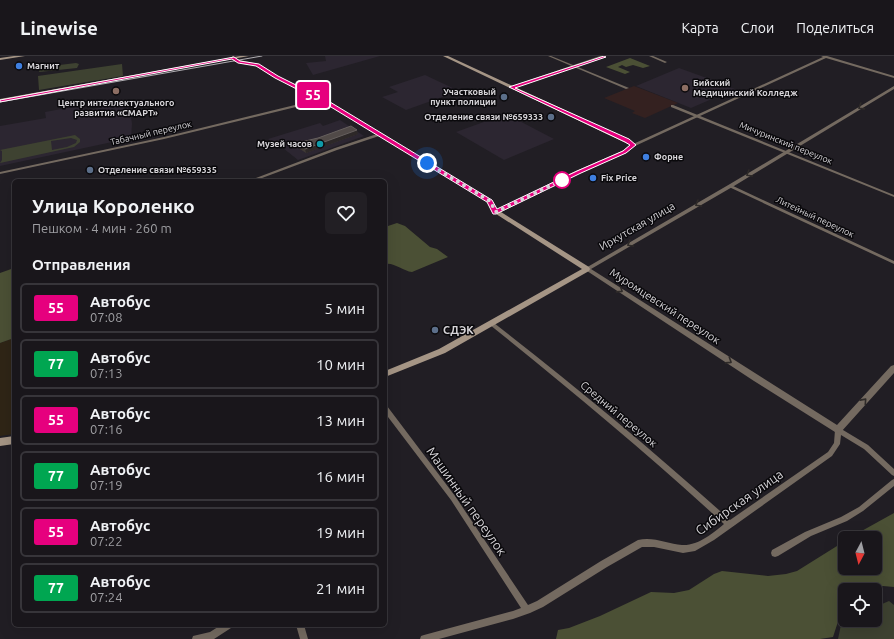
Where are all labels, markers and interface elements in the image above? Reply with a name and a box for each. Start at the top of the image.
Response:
text: Linewise [20,17,98,39]
text: Карта [681,20,719,36]
text: Слои [741,20,774,36]
text: Поделиться [796,20,874,36]
marker: Магнит [14,61,24,71]
place label: Магнит [27,61,60,71]
place label: Бийский Медицинский Колледж [693,78,798,98]
line badge: 55 [295,82,331,108]
marker: Бийский Медицинский Колледж [680,83,690,93]
marker: Центр интеллектуального развития «СМАРТ» [111,86,121,96]
text: 55 [305,87,321,103]
place label: Участковый пункт полиции [430,87,496,107]
marker: Участковый пункт полиции [499,92,509,102]
place label: Центр интеллектуального развития «СМАРТ» [58,98,174,118]
one-way arrow [858,102,865,109]
place label: Отделение связи №659333 [424,112,543,122]
marker: Отделение связи №659333 [546,112,556,122]
street label: Табачный переулок [109,119,193,147]
street label: Мичуринский переулок [738,120,834,166]
place label: Музей часов [257,139,312,149]
marker: Музей часов [315,139,325,149]
marker: Форне [641,152,651,162]
place label: Форне [654,152,683,162]
your location [417,153,437,173]
marker: Отделение связи №659335 [85,165,95,175]
place label: Отделение связи №659335 [98,165,217,175]
one-way arrow [746,169,753,176]
unlabelled marker [553,171,571,189]
marker: Fix Price [588,173,598,183]
place label: Fix Price [601,173,637,183]
button: heart [325,192,367,234]
text: Улица Короленко [32,195,195,217]
street label: Литейный переулок [774,195,856,240]
street label: Иркутская улица [597,199,677,253]
one-way arrow [695,200,702,207]
text: Пешком · 4 мин · 260 m [32,221,172,235]
one-way arrow [627,240,634,247]
text: Отправления [32,256,131,273]
street label: Муромцевский переулок [608,266,723,346]
one-way arrow [616,286,623,293]
text: Автобус [90,293,150,310]
text: 55 [48,300,64,316]
text: 5 мин [325,300,365,317]
text: 07:08 [90,310,123,324]
place label: СДЭК [443,324,474,336]
marker: СДЭК [430,325,440,335]
text: Автобус [90,349,150,366]
text: 77 [48,356,64,372]
text: 10 мин [316,356,365,373]
one-way arrow [725,356,732,364]
text: 07:13 [90,366,123,380]
street label: Средний переулок [578,378,660,450]
one-way arrow [860,398,867,406]
text: Автобус [90,405,150,422]
text: 55 [48,412,64,428]
text: 13 мин [316,412,365,429]
text: 07:16 [90,422,123,436]
street label: Машинный переулок [424,444,510,558]
text: Автобус [90,461,150,478]
street label: Сибирская улица [693,467,785,537]
text: 77 [48,468,64,484]
text: 16 мин [316,468,365,485]
text: 07:19 [90,478,123,492]
text: Автобус [90,517,150,534]
text: 55 [48,524,64,540]
text: 19 мин [316,524,365,541]
north arrow [838,531,882,575]
map controls [838,531,882,627]
text: 07:22 [90,534,123,548]
text: Автобус [90,573,150,590]
text: 77 [48,580,64,596]
text: 21 мин [316,580,365,597]
button: locate [838,583,882,627]
text: 07:24 [90,590,123,604]

